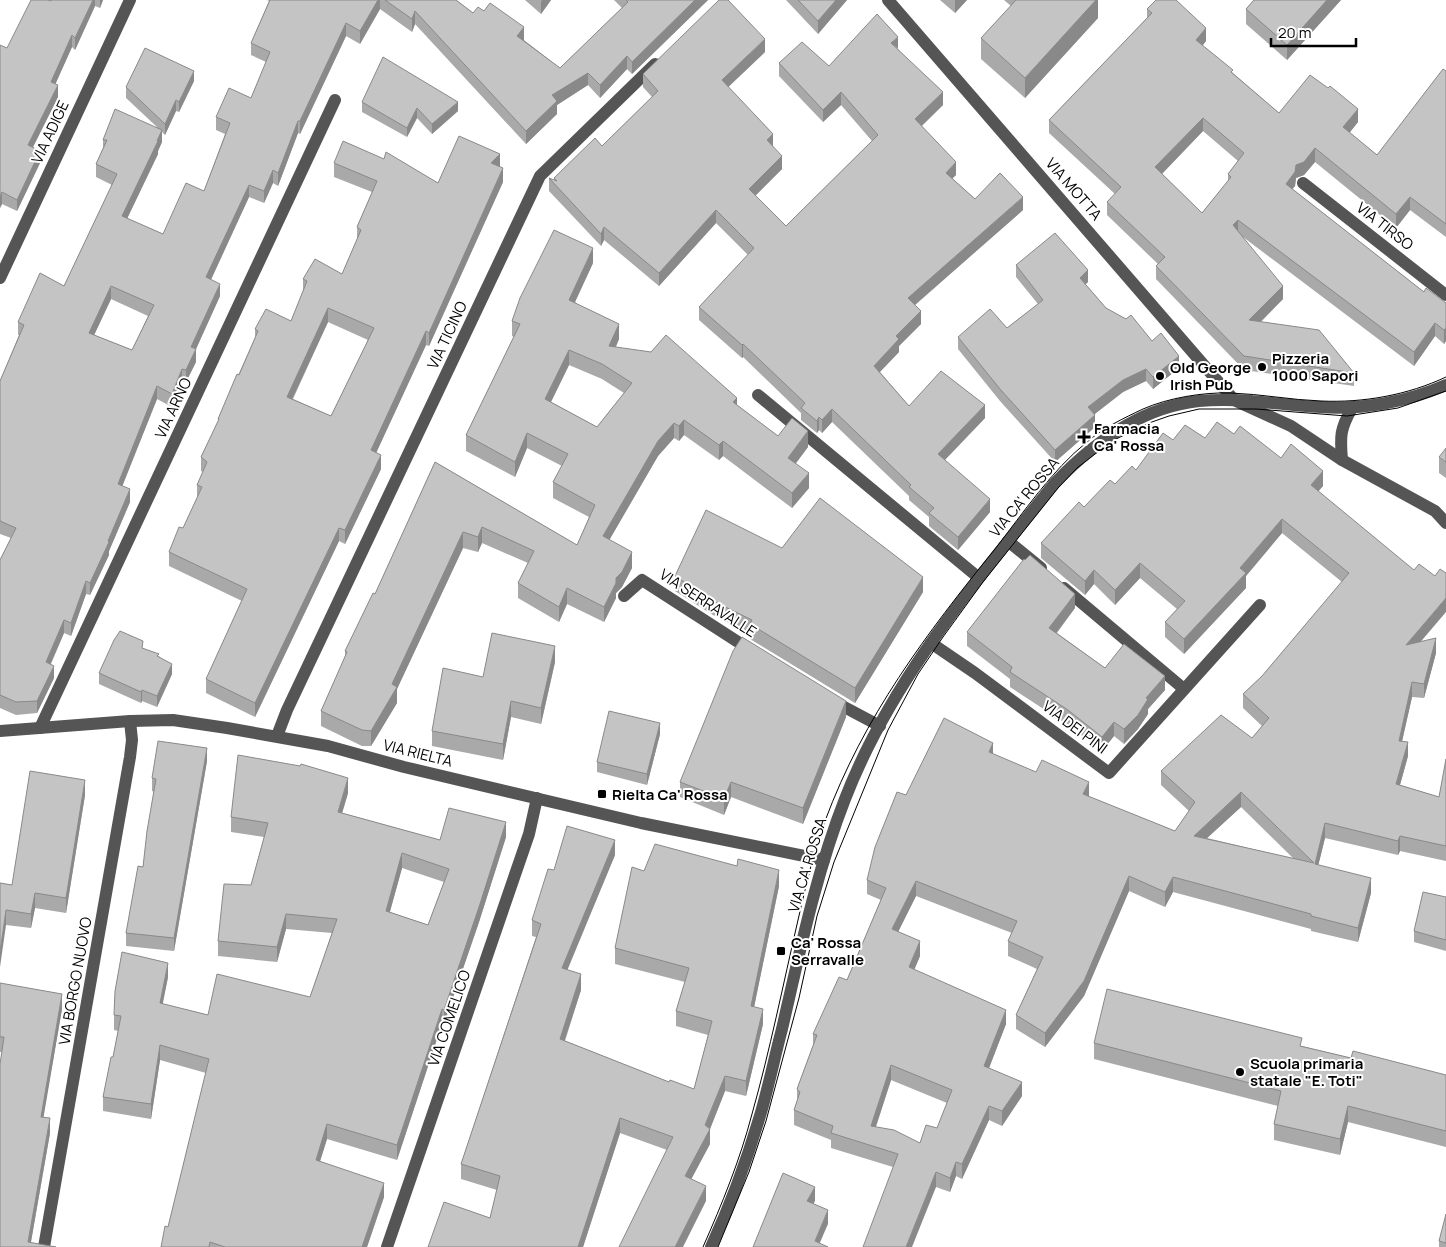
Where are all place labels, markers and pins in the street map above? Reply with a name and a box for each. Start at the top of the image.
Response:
place label: Pizzeria 1000 Sapori [1272,348,1358,386]
place label: Old George Irish Pub [1170,357,1251,395]
marker: Pizzeria 1000 Sapori [1256,361,1268,373]
marker: Old George Irish Pub [1154,370,1166,382]
place label: Farmacia Ca' Rossa [1094,418,1164,456]
marker: Farmacia Ca' Rossa [1078,431,1090,443]
place label: Rielta Ca' Rossa [612,784,728,805]
marker: Rielta Ca' Rossa [596,788,608,800]
place label: Ca' Rossa Serravalle [791,932,864,970]
marker: Ca' Rossa Serravalle [775,945,787,957]
place label: Scuola primaria statale "E. Toti" [1250,1053,1363,1091]
marker: Scuola primaria statale "E. Toti" [1234,1066,1246,1078]

